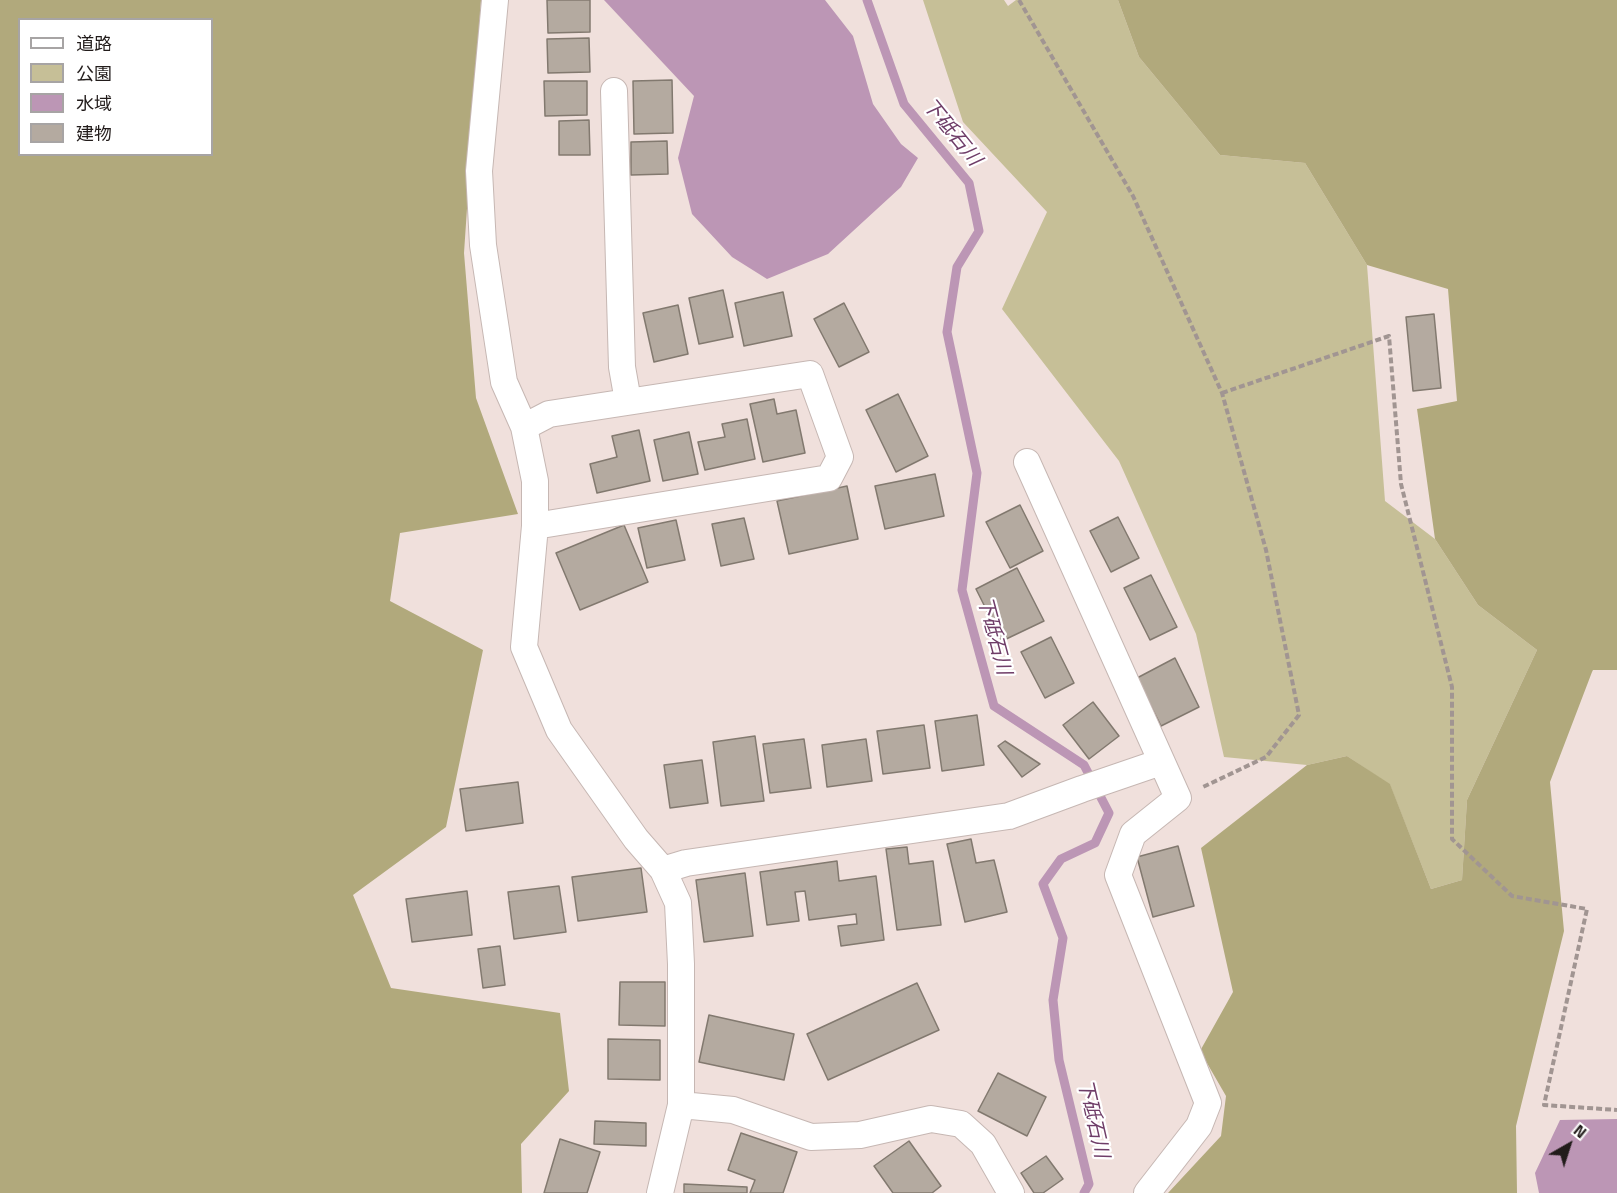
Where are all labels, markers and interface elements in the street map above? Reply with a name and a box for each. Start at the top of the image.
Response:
legend [18,18,213,156]
text: 道路 [76,30,112,57]
text: 公園 [76,60,112,87]
text: 水域 [76,90,112,117]
water label: 下砥石川 [917,94,985,172]
text: 建物 [76,120,112,147]
water label: 下砥石川 [971,594,1015,678]
water label: 下砥石川 [1071,1077,1113,1161]
north arrow [1539,1115,1599,1175]
text: N [1568,1118,1592,1144]

